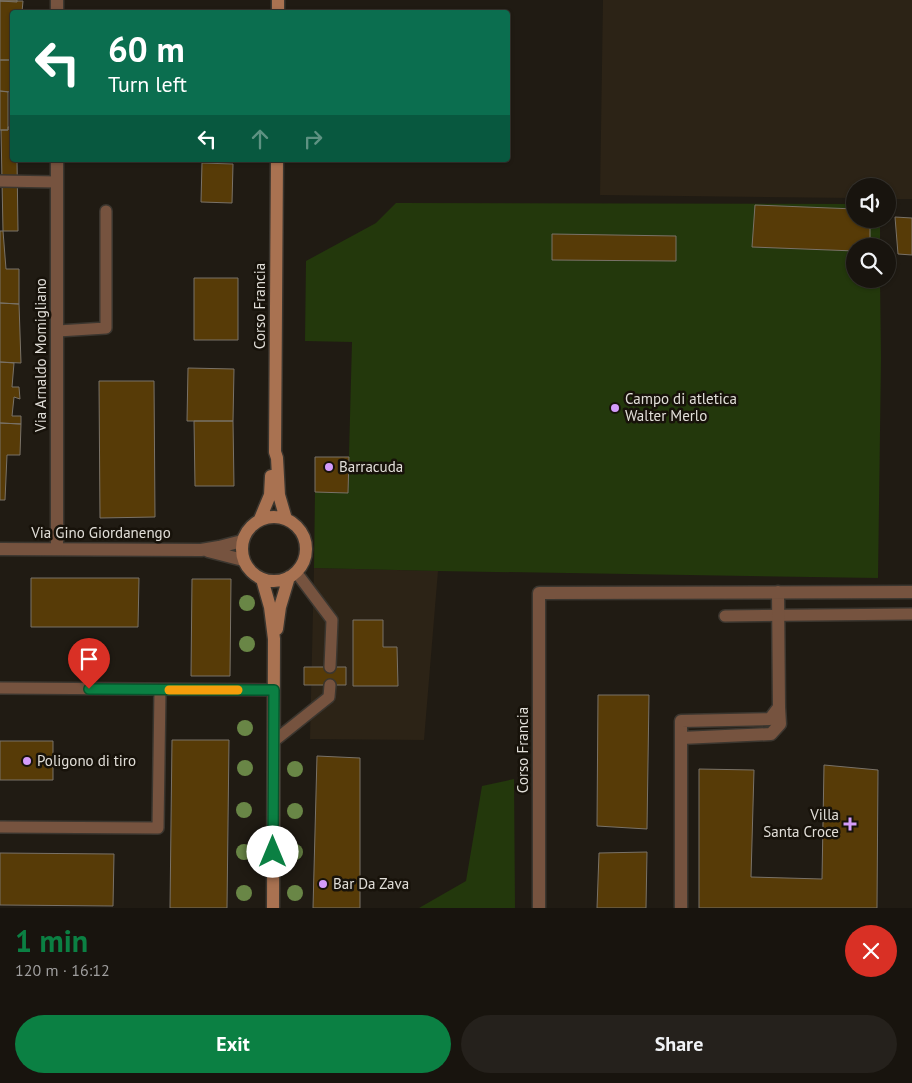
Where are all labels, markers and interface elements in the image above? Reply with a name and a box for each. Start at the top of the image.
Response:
text: 60 m [108,26,185,72]
icon: left [25,30,90,95]
text: Turn left [108,70,187,98]
icon: left [193,125,221,153]
icon: ahead [246,125,274,153]
icon: right [299,125,327,153]
map controls [846,178,896,288]
button: sound [846,178,896,228]
button: search [846,238,896,288]
street label: Corso Francia [250,263,269,349]
street label: Via Arnaldo Momigliano [31,278,50,433]
place label: Campo di atletica Walter Merlo [625,389,737,425]
marker: Campo di atletica Walter Merlo [609,402,621,414]
place label: Barracuda [339,457,403,476]
marker: Barracuda [323,461,335,473]
street label: Via Gino Giordanengo [30,523,171,542]
pin [68,638,110,689]
icon: arrive [75,645,103,673]
street label: Corso Francia [513,707,532,793]
place label: Poligono di tiro [37,751,136,770]
marker: Poligono di tiro [21,755,33,767]
place label: Villa Santa Croce [763,805,839,841]
marker: Villa Santa Croce [843,817,857,831]
position arrow [246,825,298,877]
place label: Bar Da Zava [333,874,409,893]
marker: Bar Da Zava [317,878,329,890]
text: 1 min [15,921,88,960]
button: close [845,925,897,977]
text: 120 m · 16:12 [15,960,110,980]
button: Exit [15,1015,451,1073]
button: Share [461,1015,897,1073]

